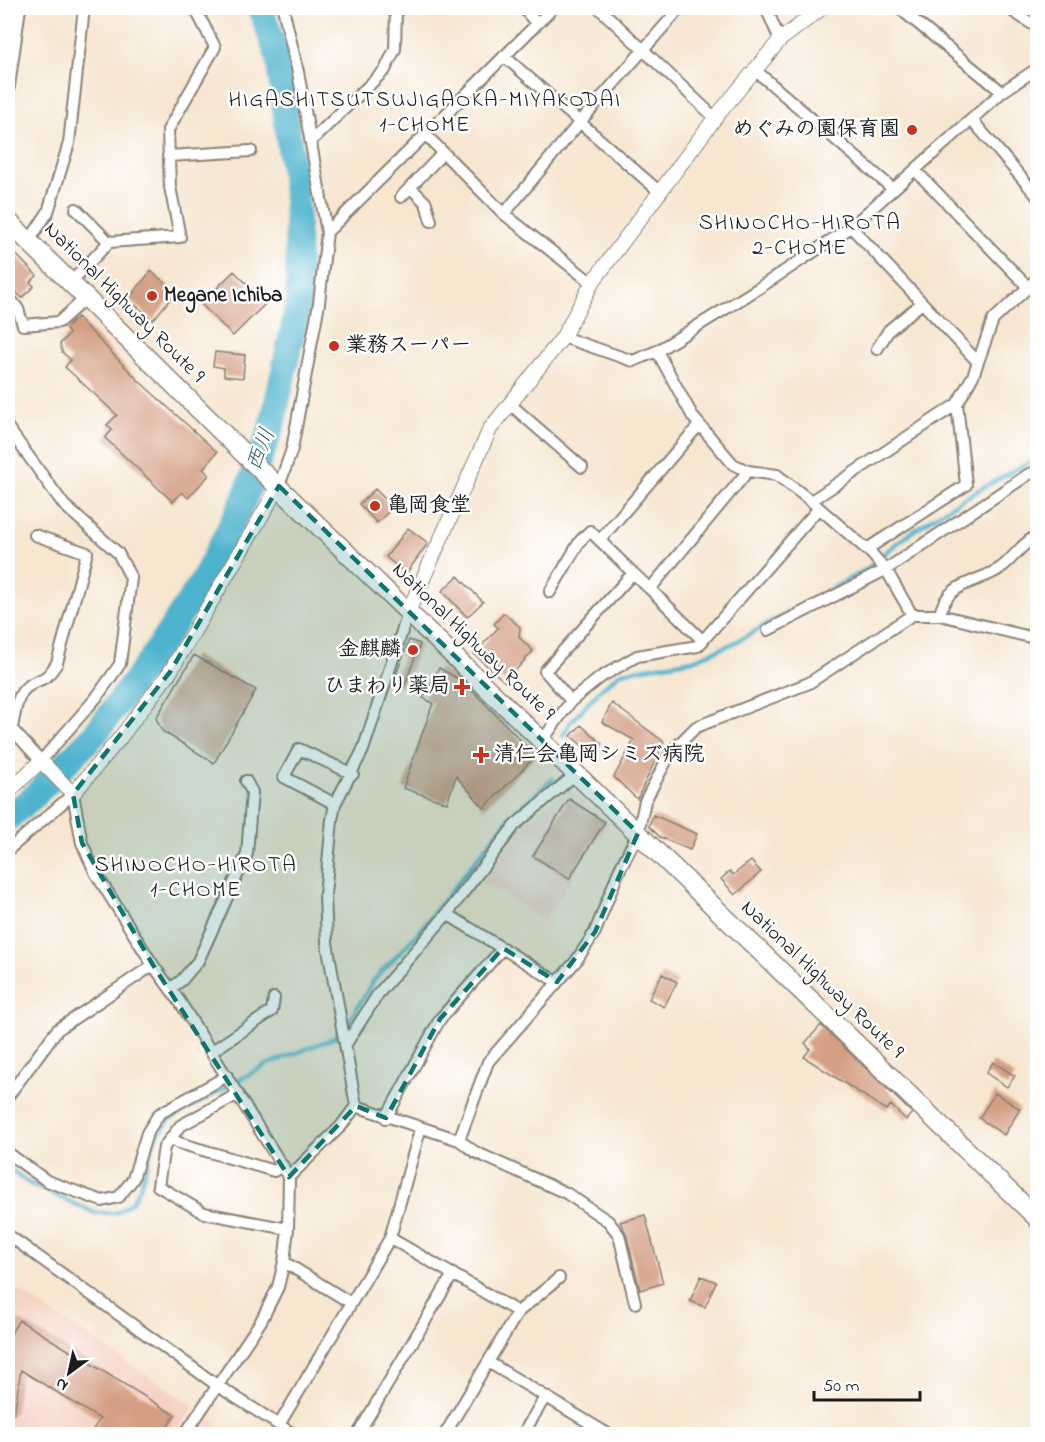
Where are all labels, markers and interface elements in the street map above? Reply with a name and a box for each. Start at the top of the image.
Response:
district label: HIGASHITSUTSUJIGAOKA-MIYAKODAI 1-CHOME [229,85,621,142]
place label: めぐみの園保育園 [732,115,900,145]
marker: めぐみの園保育園 [905,123,919,137]
district label: SHINOCHO-HIROTA 2-CHOME [699,208,901,265]
street label: National Highway Route 9 [35,216,212,392]
place label: Megane Ichiba [164,281,282,313]
marker: Megane Ichiba [145,289,159,303]
place label: 業務スーパー [346,331,471,361]
marker: 業務スーパー [327,339,341,353]
water label: 西川 [239,424,285,476]
place label: 亀岡食堂 [387,491,471,521]
marker: 亀岡食堂 [368,499,382,513]
street label: National Highway Route 9 [383,556,562,730]
place label: 金麒麟 [338,635,401,665]
marker: 金麒麟 [406,643,420,657]
place label: ひまわり薬局 [324,672,450,702]
marker: ひまわり薬局 [455,680,469,694]
place label: 清仁会亀岡シミズ病院 [494,740,704,770]
marker: 清仁会亀岡シミズ病院 [472,746,490,764]
district label: SHINOCHO-HIROTA 1-CHOME [95,850,297,907]
street label: National Highway Route 9 [732,894,911,1068]
north arrow [39,1343,99,1403]
scale bar [814,1364,920,1402]
text: N [51,1371,73,1397]
text: 50 m [823,1374,860,1400]

